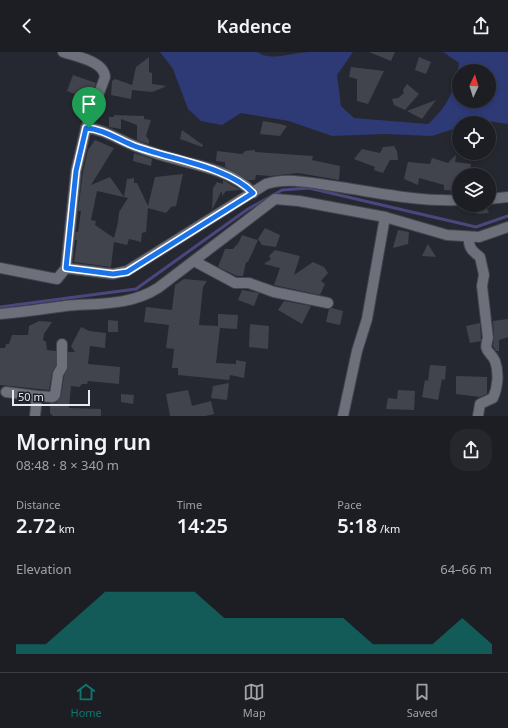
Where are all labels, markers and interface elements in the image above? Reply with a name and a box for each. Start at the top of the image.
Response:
text: Kadence [216,14,292,38]
icon: back [16,15,38,37]
icon: share [470,15,492,37]
north arrow [452,64,496,108]
map controls [452,64,496,212]
pin [72,87,106,128]
icon: arrive [78,93,100,115]
button: locate [452,116,496,160]
button: layers [452,168,496,212]
scale bar [12,388,90,407]
text: 50 m [18,389,44,404]
text: Morning run [16,426,151,456]
button: share [450,429,492,471]
text: 08:48 · 8 × 340 m [16,456,119,474]
text: Distance [16,497,61,512]
text: Time [177,497,202,512]
text: Pace [337,497,362,512]
text: 2.72 [16,512,56,539]
text: 14:25 [177,512,228,539]
text: 5:18 [337,512,377,539]
text: km [56,521,75,536]
text: /km [377,521,400,536]
text: Elevation [16,560,72,578]
text: 64–66 m [440,560,492,578]
tab: Home [71,681,102,720]
tab: Map [243,681,266,720]
tab: Saved [407,681,438,720]

